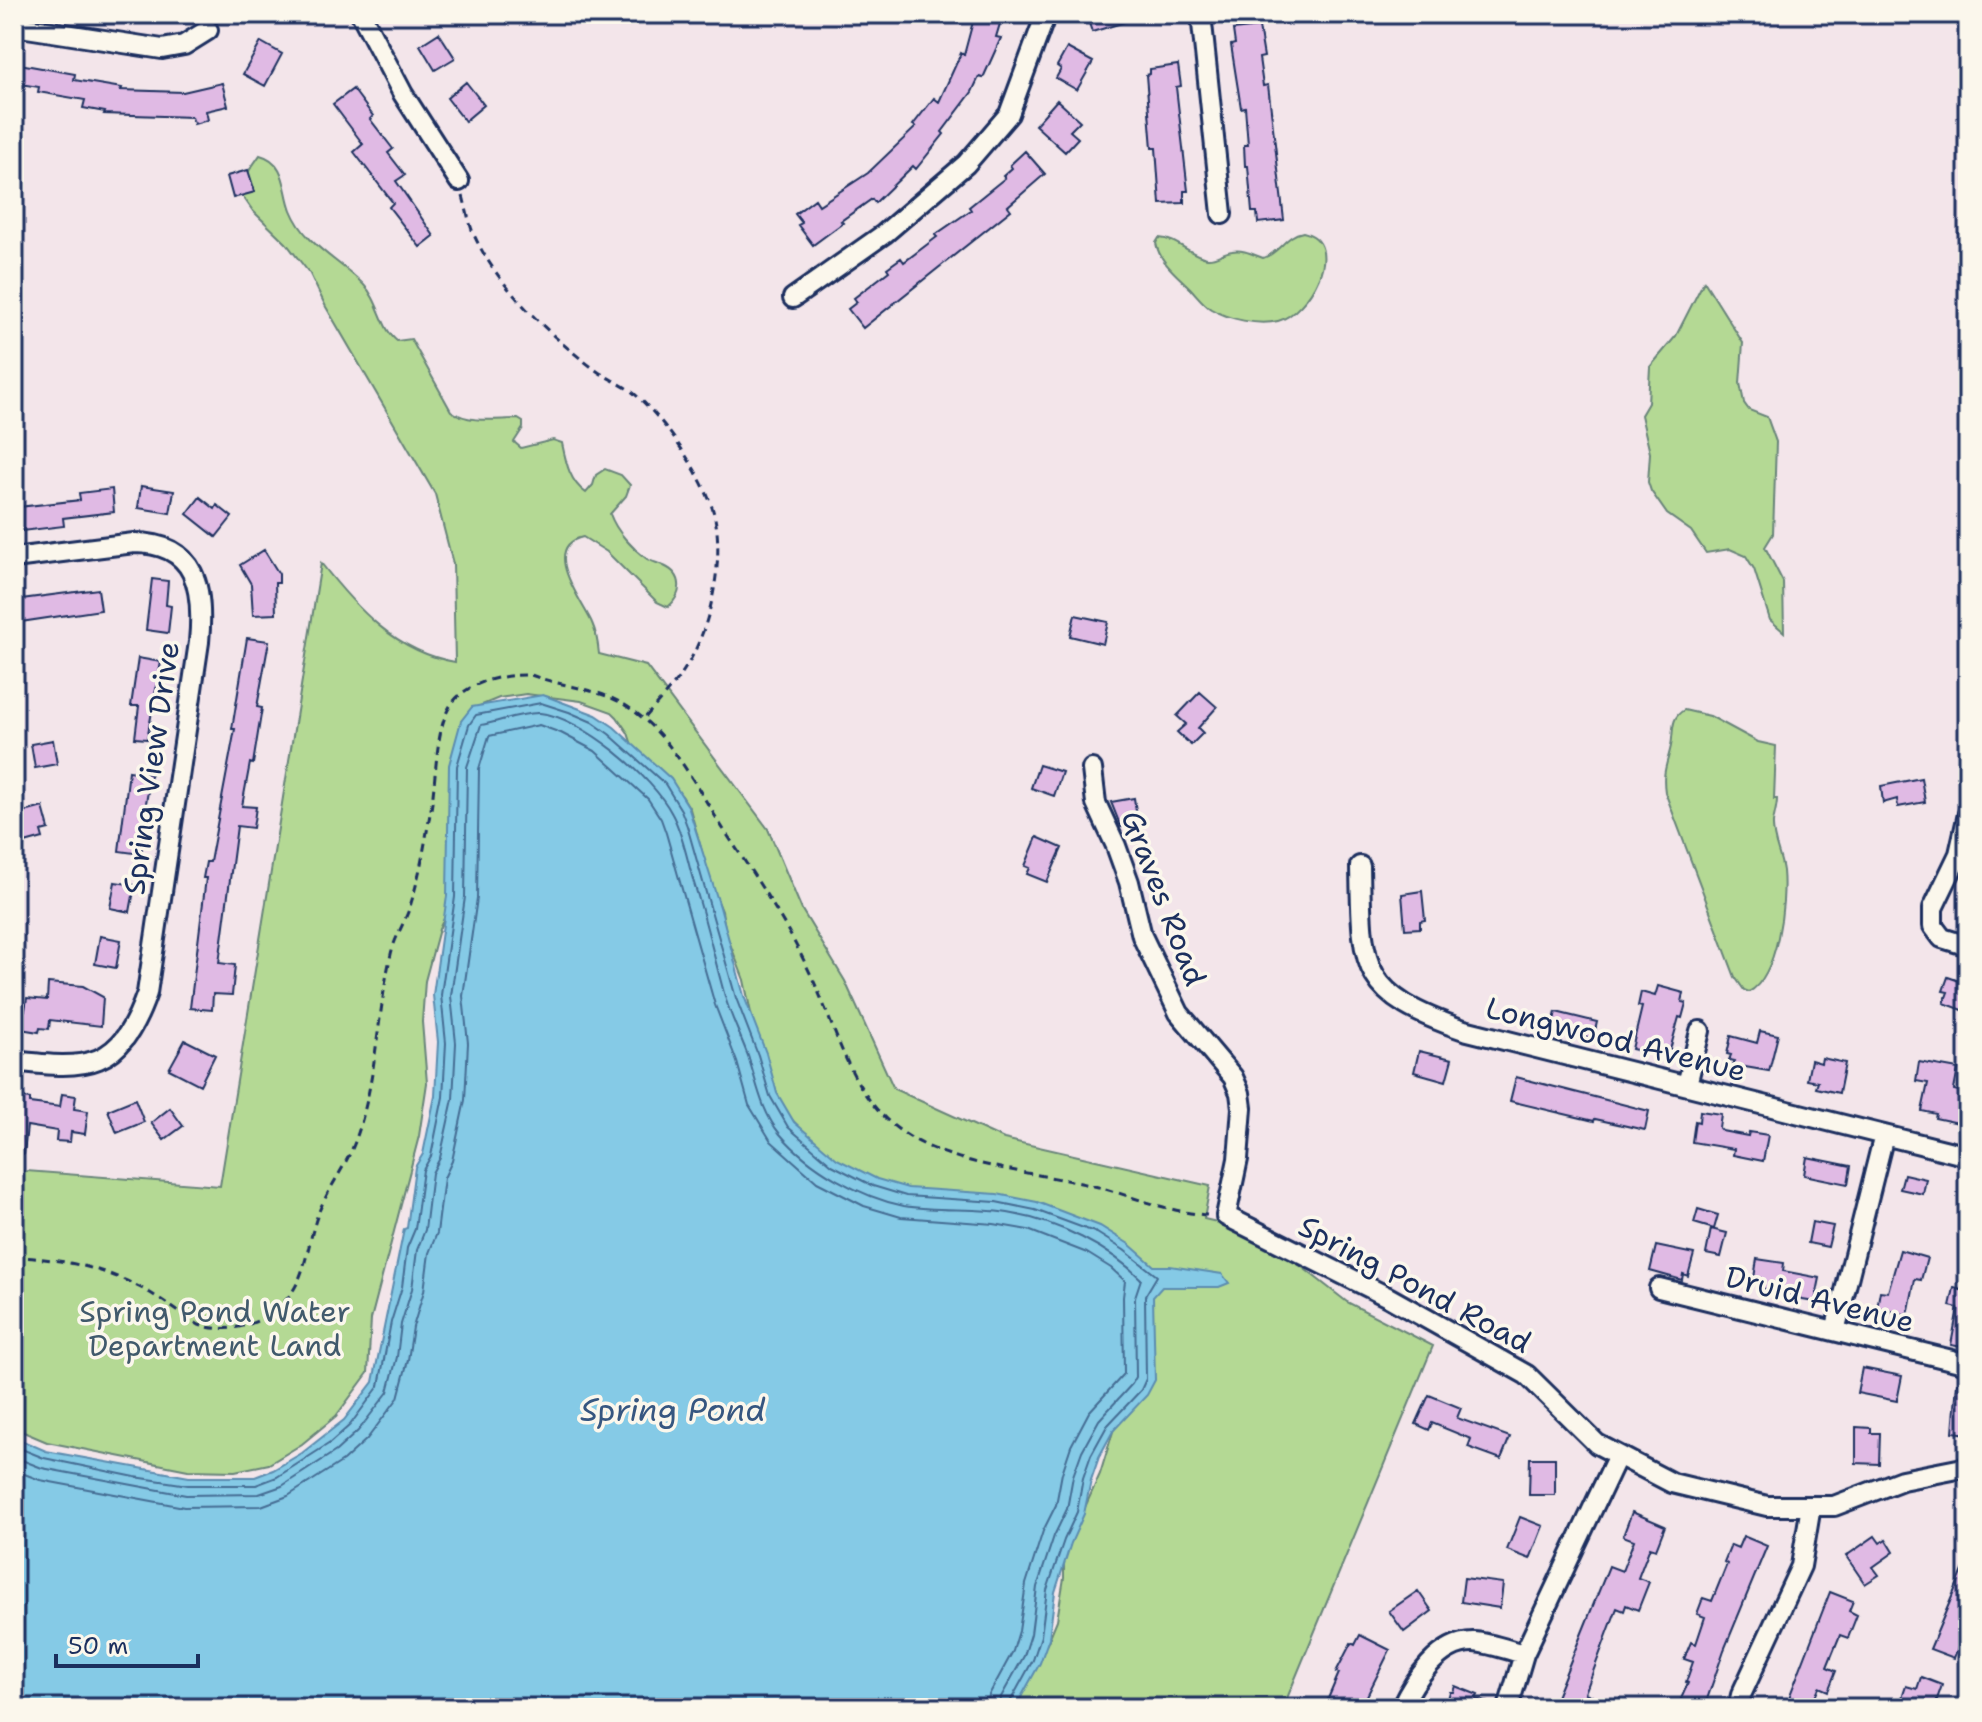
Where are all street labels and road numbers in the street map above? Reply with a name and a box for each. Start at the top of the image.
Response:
street label: Spring View Drive [113,639,189,897]
street label: Graves Road [1112,804,1216,992]
street label: Longwood Avenue [1481,987,1751,1091]
street label: Spring Pond Road [1292,1205,1538,1363]
street label: Druid Avenue [1721,1256,1919,1342]

